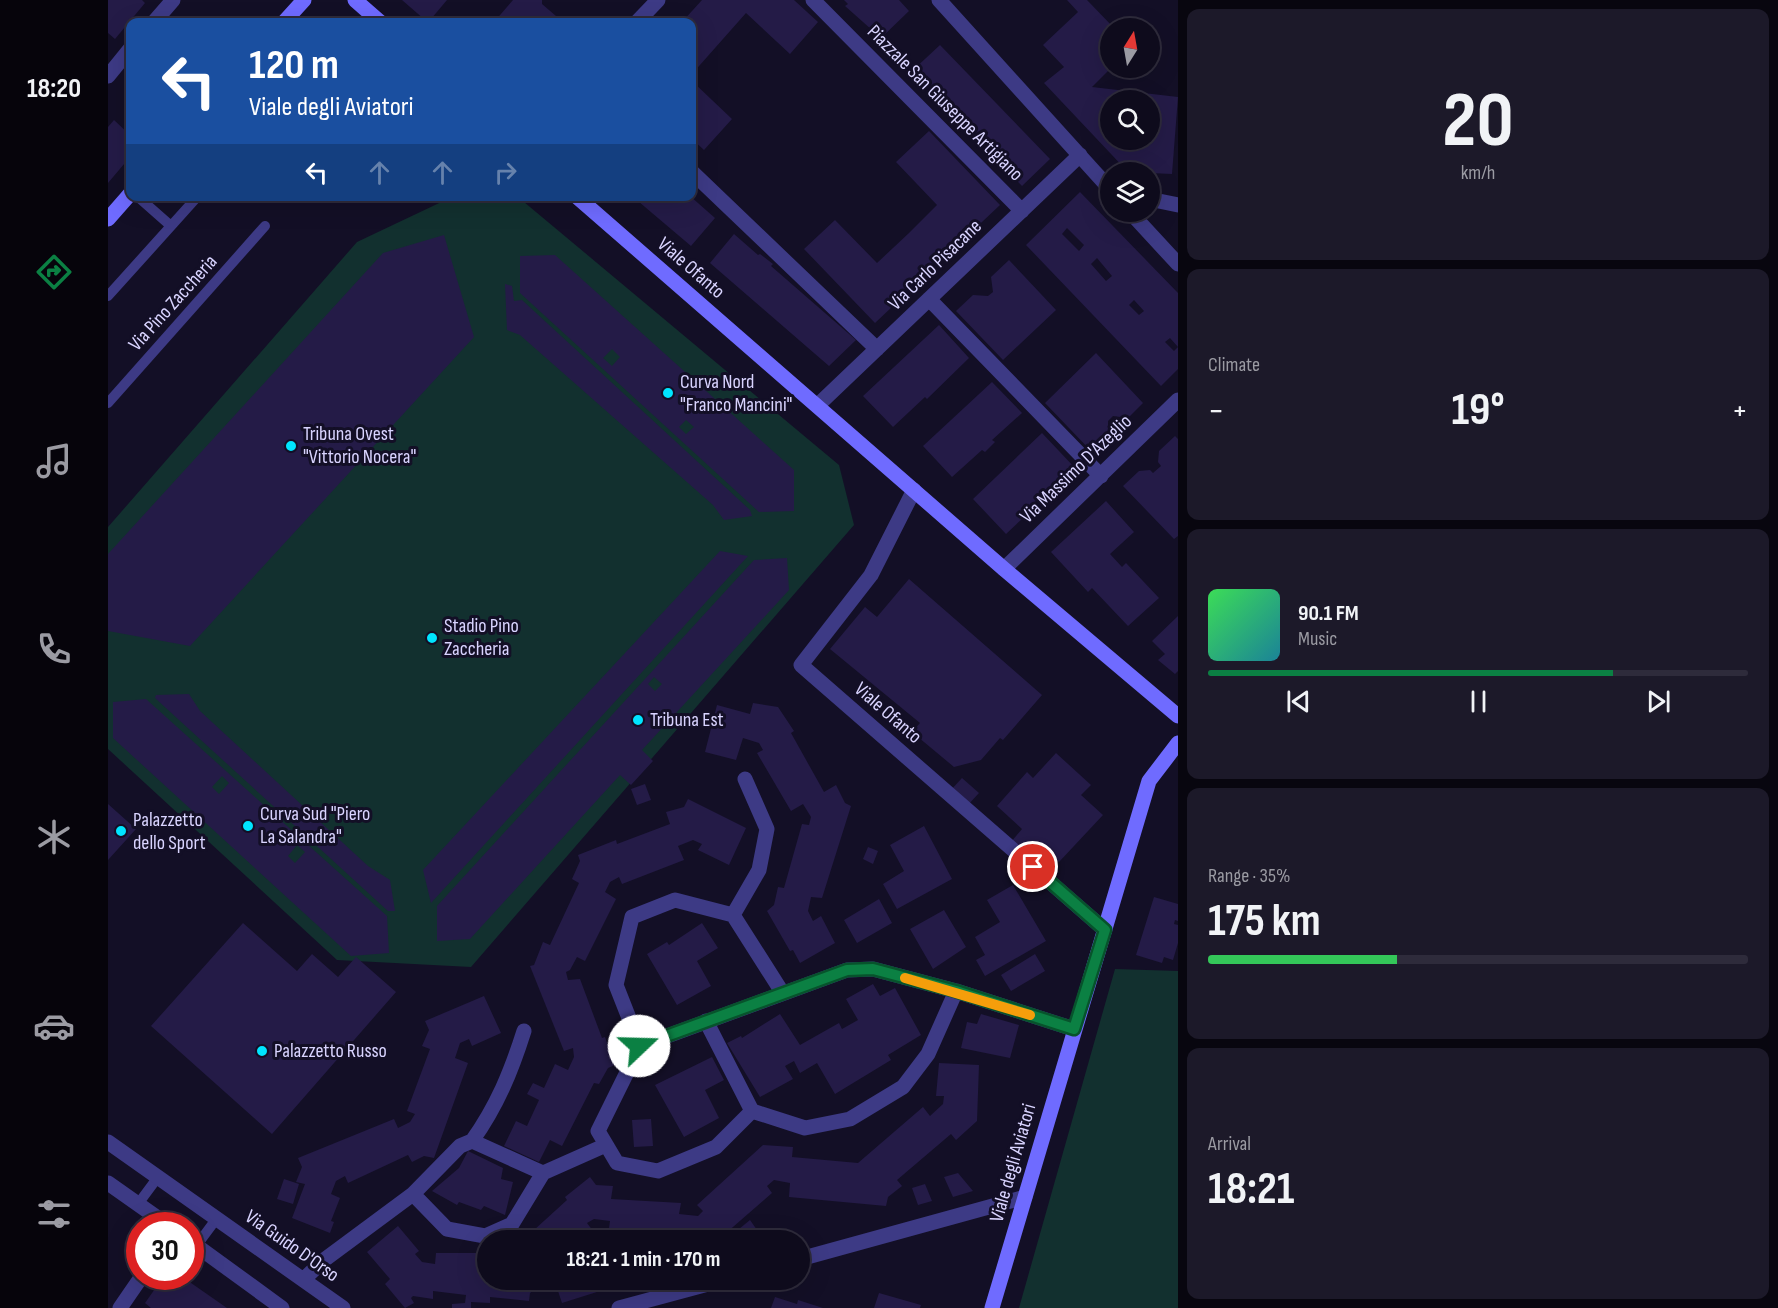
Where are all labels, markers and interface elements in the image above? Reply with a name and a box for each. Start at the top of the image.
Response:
north arrow [1100,18,1160,78]
map controls [1100,18,1160,222]
street label: Piazzale San Giuseppe Artigiano [862,20,1028,186]
text: 120 m [249,40,339,91]
icon: left [150,42,228,120]
text: 18:20 [27,73,81,105]
text: 20 [1442,75,1514,168]
button: search [1100,90,1160,150]
text: Viale degli Aviatori [249,91,414,123]
icon: left [300,156,333,189]
icon: ahead [363,156,396,189]
icon: ahead [426,156,459,189]
icon: right [489,156,522,189]
text: km/h [1461,161,1495,185]
button: layers [1100,162,1160,222]
street label: Via Carlo Pisacane [883,214,987,316]
street label: Viale Ofanto [652,232,730,304]
street label: Via Pino Zaccheria [124,250,222,356]
icon: directions [33,251,75,293]
text: Climate [1208,353,1260,377]
place label: Curva Nord "Franco Mancini" [680,370,792,417]
text: 19° [1451,383,1505,438]
marker: Curva Nord "Franco Mancini" [661,386,675,400]
text: − [1208,391,1224,431]
text: + [1732,391,1748,431]
street label: Via Massimo D'Azeglio [1015,410,1137,528]
place label: Tribuna Ovest "Vittorio Nocera" [303,422,416,469]
marker: Tribuna Ovest "Vittorio Nocera" [284,439,298,453]
icon: music [33,440,75,482]
text: 90.1 FM [1298,600,1359,627]
place label: Stadio Pino Zaccheria [444,614,519,661]
text: Music [1298,627,1337,651]
icon: phone [33,628,75,670]
marker: Stadio Pino Zaccheria [425,631,439,645]
street label: Viale Ofanto [849,677,927,749]
icon: previous [1282,685,1315,718]
icon: pause [1462,685,1495,718]
icon: next [1642,685,1675,718]
place label: Tribuna Est [650,708,724,732]
marker: Tribuna Est [631,713,645,727]
place label: Curva Sud "Piero La Salandra" [260,802,370,849]
place label: Palazzetto dello Sport [133,808,206,855]
icon: climate [33,816,75,858]
marker: Curva Sud "Piero La Salandra" [241,819,255,833]
marker: Palazzetto dello Sport [114,824,128,838]
pin [1007,841,1058,892]
icon: arrive [1016,850,1049,883]
text: Range · 35% [1208,864,1290,888]
text: 175 km [1208,894,1321,949]
icon: car [33,1005,75,1047]
position arrow [607,1014,671,1078]
place label: Palazzetto Russo [274,1039,387,1063]
marker: Palazzetto Russo [255,1044,269,1058]
street label: Viale degli Aviatori [985,1101,1041,1225]
text: Arrival [1208,1132,1251,1156]
text: 18:21 [1208,1162,1294,1217]
icon: filters [33,1193,75,1235]
street label: Via Guido D'Orso [240,1205,344,1287]
speed limit sign: 30 [126,1212,204,1290]
text: 18:21 · 1 min · 170 m [567,1246,720,1273]

